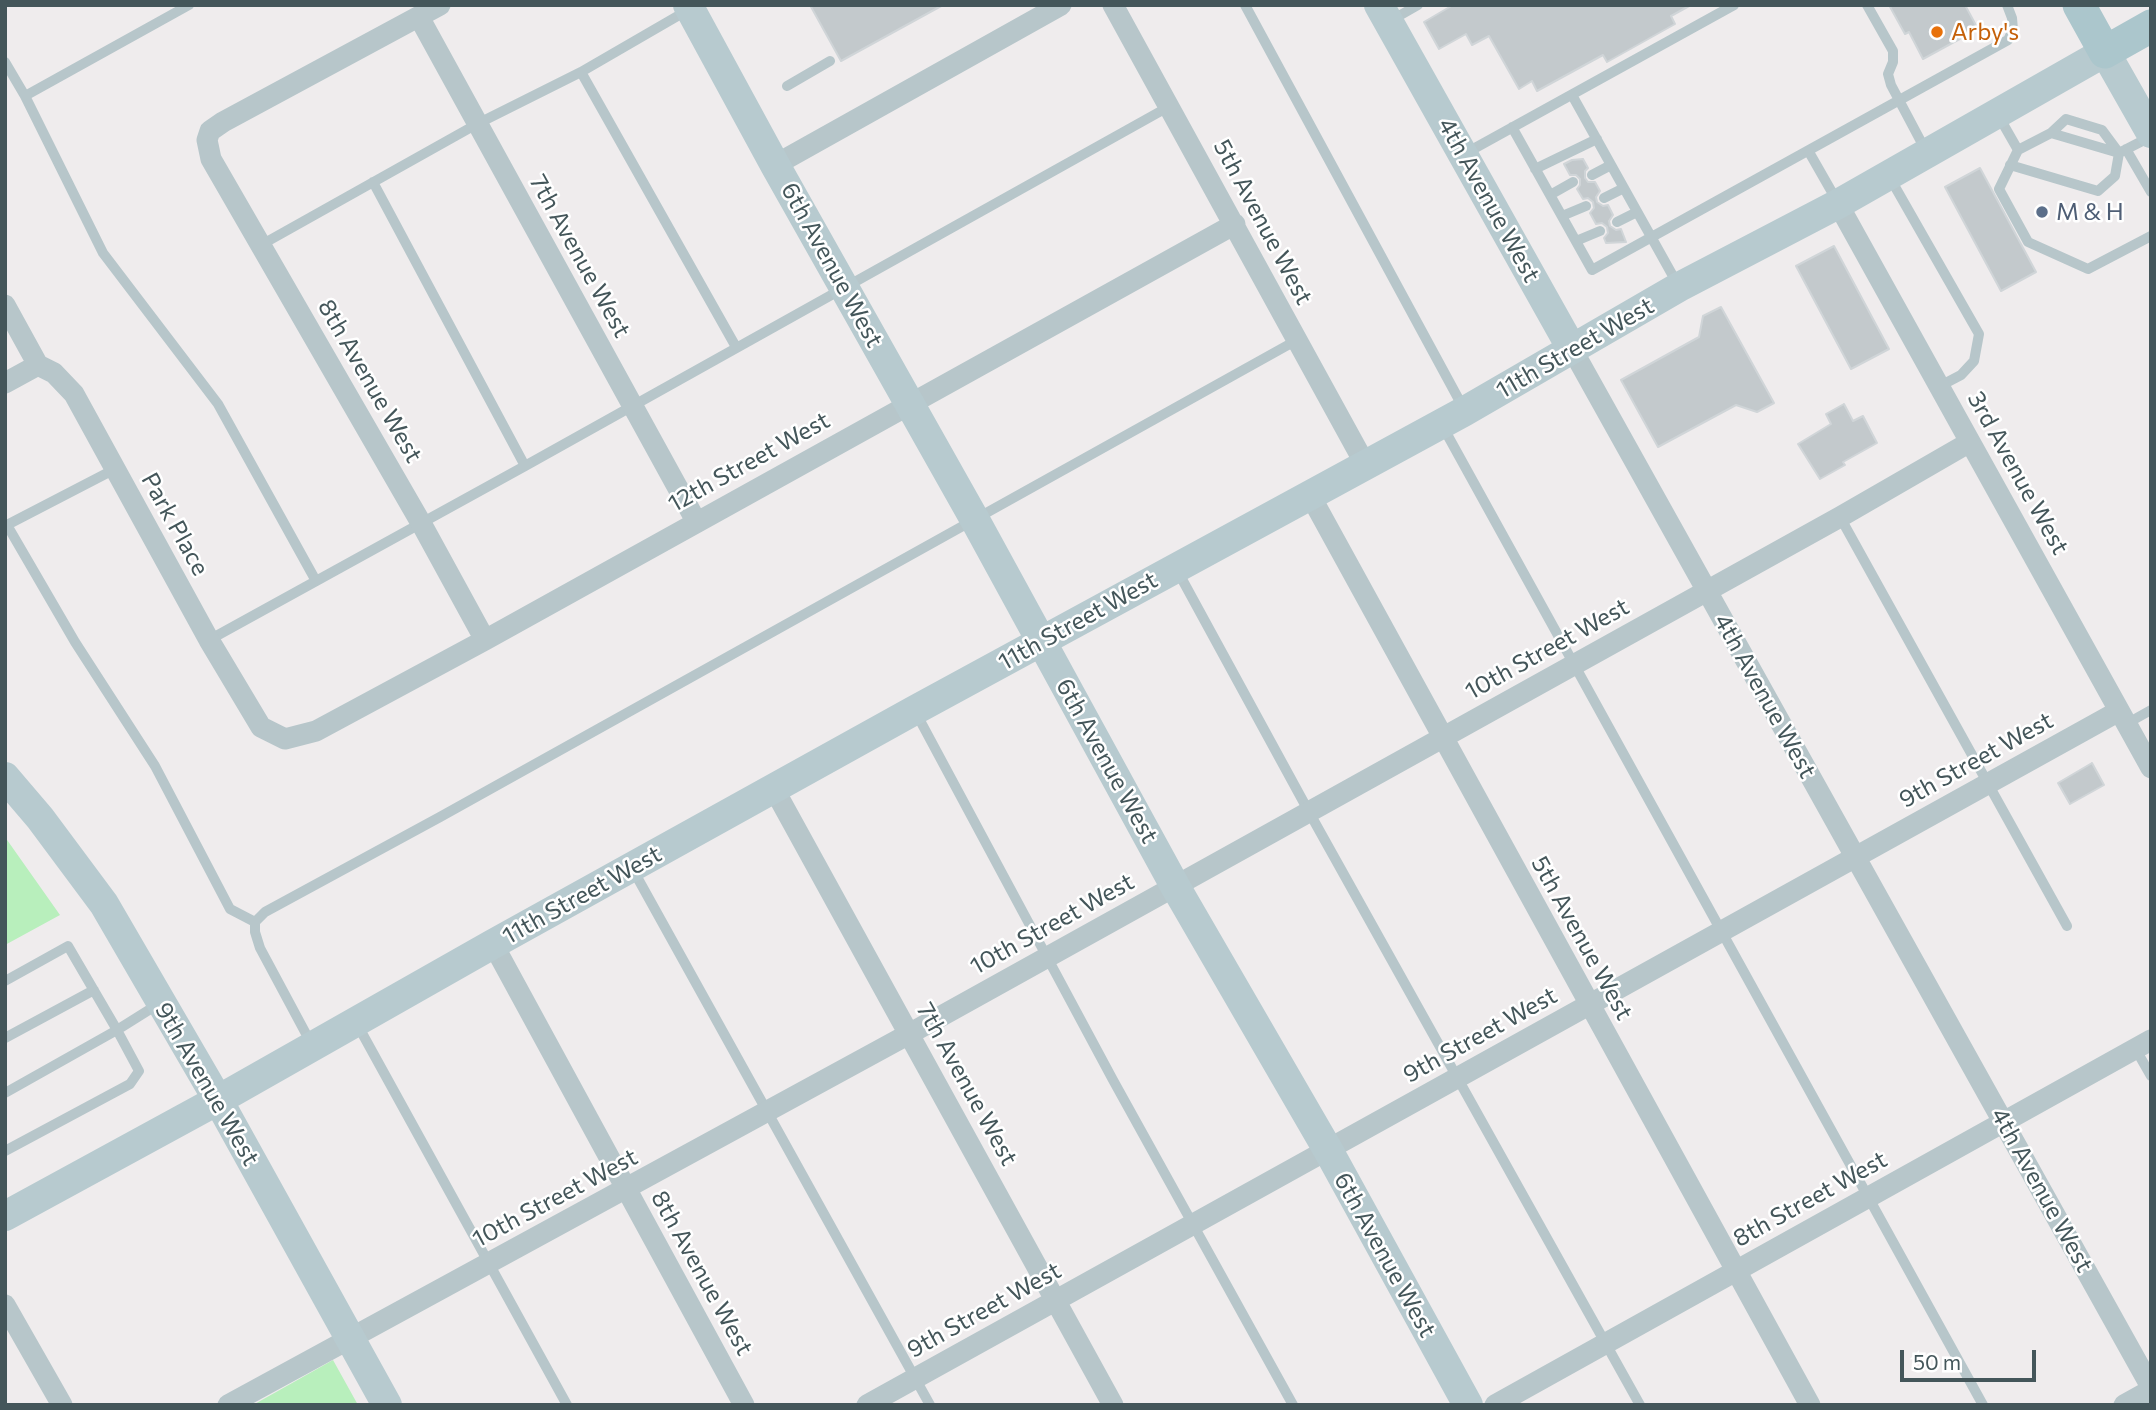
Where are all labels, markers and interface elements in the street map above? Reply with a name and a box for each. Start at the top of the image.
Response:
place label: Arby's [1951,18,2019,46]
marker: Arby's [1929,24,1945,40]
street label: 4th Avenue West [1432,113,1546,287]
street label: 5th Avenue West [1207,135,1319,309]
street label: 7th Avenue West [523,170,637,342]
street label: 6th Avenue West [775,178,889,352]
place label: M & H [2056,198,2124,226]
marker: M & H [2034,204,2050,220]
street label: 11th Street West [1491,291,1659,405]
street label: 8th Avenue West [312,294,428,468]
street label: 3rd Avenue West [1961,386,2075,560]
street label: 12th Street West [663,406,835,518]
street label: Park Place [135,468,215,580]
street label: 11th Street West [993,565,1163,677]
street label: 10th Street West [1460,592,1634,706]
street label: 4th Avenue West [1708,609,1822,783]
street label: 6th Avenue West [1050,674,1164,848]
street label: 9th Street West [1894,706,2058,814]
street label: 11th Street West [497,839,667,951]
street label: 5th Avenue West [1525,851,1639,1025]
street label: 10th Street West [965,867,1139,981]
street label: 9th Street West [1398,981,1562,1089]
street label: 9th Avenue West [149,997,265,1171]
street label: 7th Avenue West [910,998,1024,1170]
street label: 4th Avenue West [1985,1103,2099,1277]
street label: 10th Street West [468,1142,642,1254]
street label: 8th Street West [1728,1145,1892,1253]
street label: 6th Avenue West [1328,1168,1442,1342]
street label: 8th Avenue West [645,1186,759,1360]
street label: 9th Street West [902,1256,1066,1364]
scale bar [1904,1336,2040,1380]
text: 50 m [1913,1349,1961,1374]

